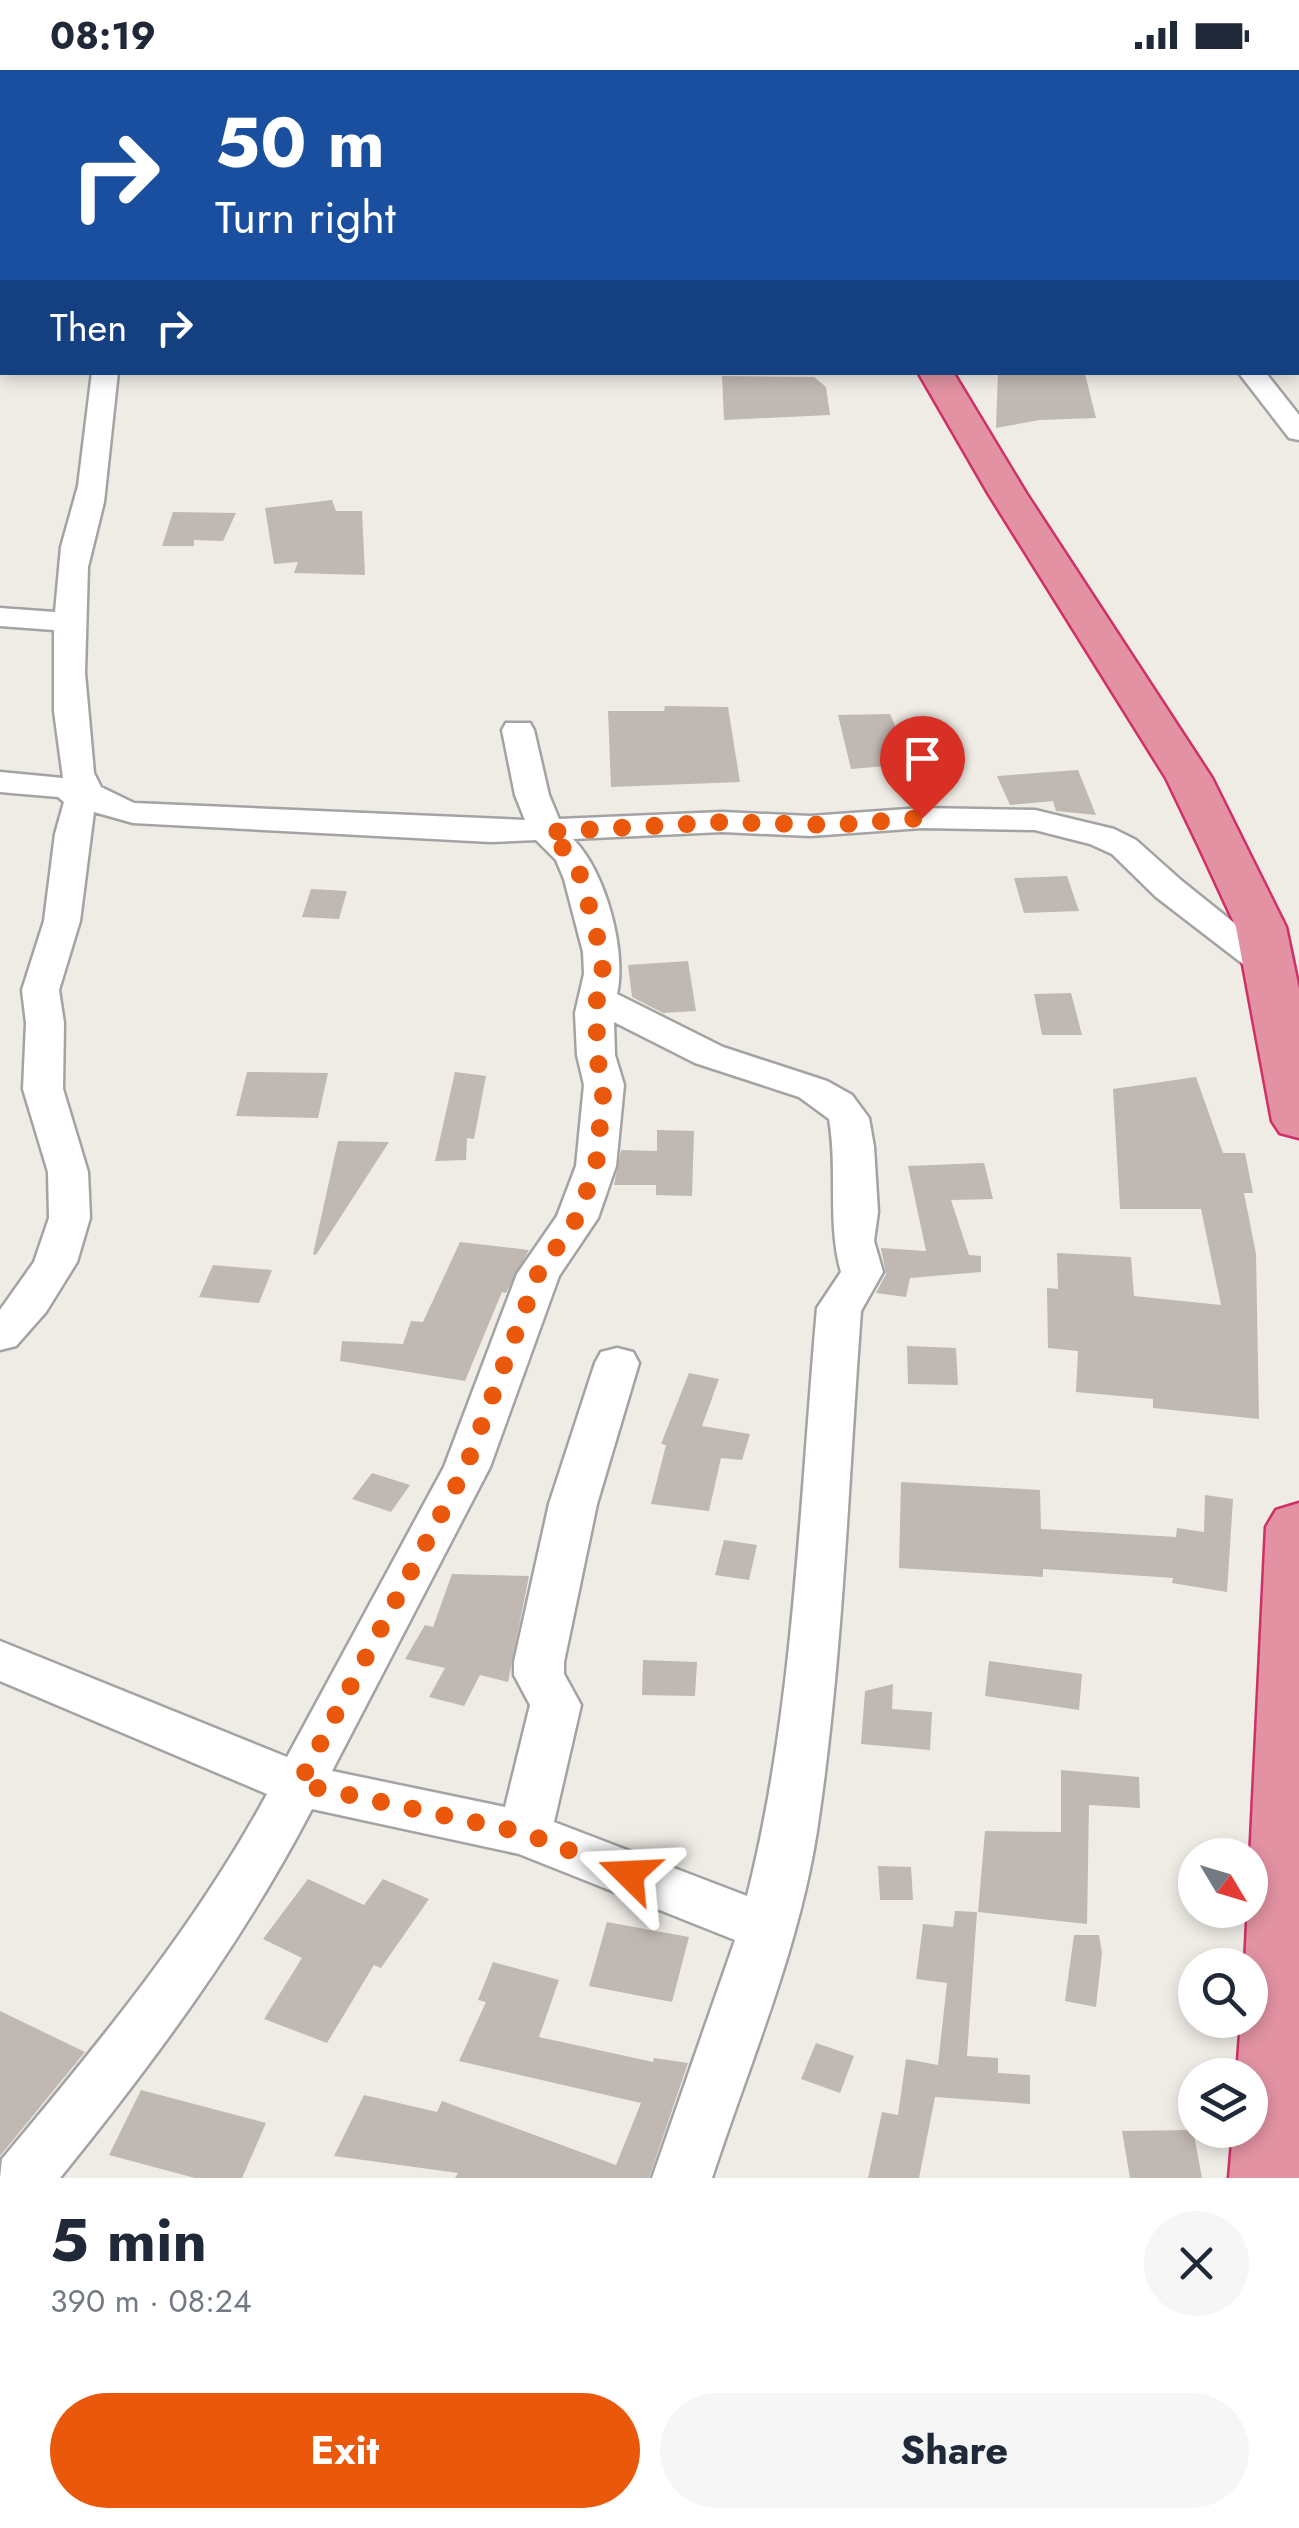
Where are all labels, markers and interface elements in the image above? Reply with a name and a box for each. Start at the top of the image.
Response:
text: 08:19 [50,8,156,63]
text: 50 m [215,92,385,193]
icon: right [50,110,180,240]
text: Turn right [215,185,396,250]
text: Then [50,300,127,355]
icon: right [147,300,202,355]
pin [880,716,965,819]
icon: arrive [895,731,950,786]
position arrow [577,1822,681,1926]
north arrow [1178,1838,1268,1928]
map controls [1178,1838,1268,2148]
button: search [1178,1948,1268,2038]
button: layers [1178,2058,1268,2148]
text: 5 min [50,2197,207,2284]
button: close [1144,2211,1249,2316]
text: 390 m · 08:24 [50,2278,252,2324]
button: Exit [50,2393,640,2508]
button: Share [660,2393,1249,2508]

